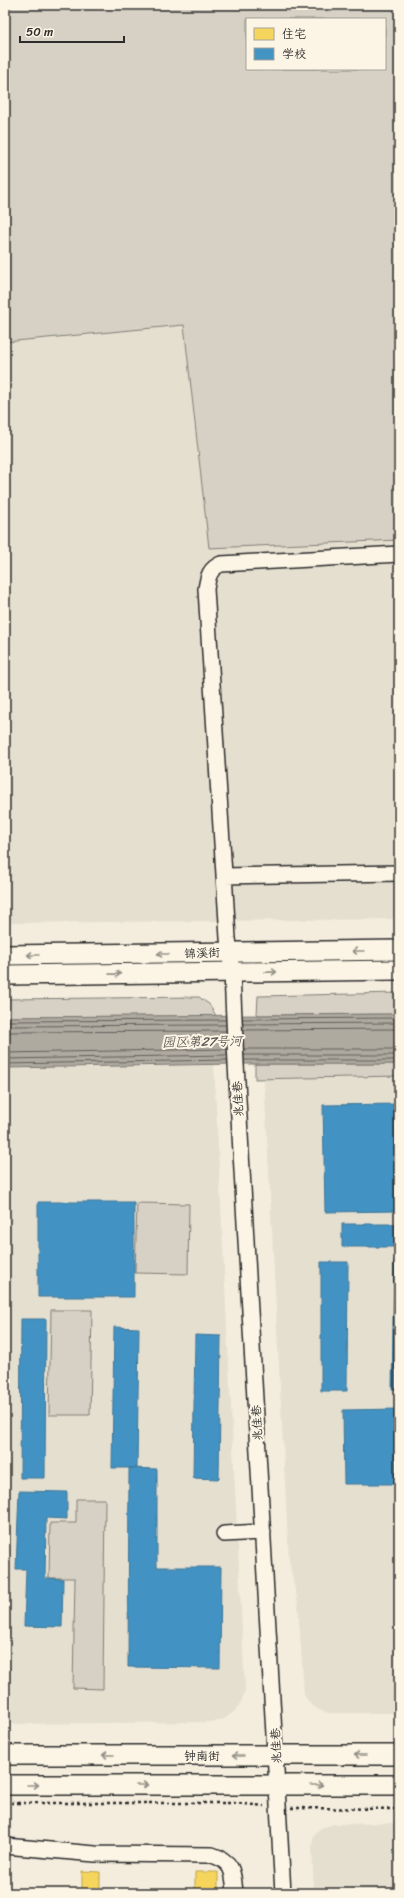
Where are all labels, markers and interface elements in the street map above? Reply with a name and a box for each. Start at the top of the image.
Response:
scale bar [20,18,124,44]
legend [246,18,386,70]
text: 50 m [26,21,53,43]
text: 住宅 [282,23,306,45]
text: 学校 [282,43,306,65]
street label: 锦溪街 [184,941,220,965]
one-way arrow [352,947,365,955]
one-way arrow [157,950,170,958]
one-way arrow [27,951,40,959]
one-way arrow [264,968,277,976]
one-way arrow [108,970,121,978]
water label: 园区第27号河 [162,1029,244,1054]
street label: 兆佳巷 [226,1080,250,1118]
street label: 兆佳巷 [245,1404,269,1442]
street label: 兆佳巷 [264,1727,288,1765]
street label: 钟南街 [184,1745,220,1767]
one-way arrow [102,1751,115,1759]
one-way arrow [354,1751,367,1759]
one-way arrow [232,1752,245,1760]
one-way arrow [26,1781,39,1789]
one-way arrow [135,1781,148,1789]
one-way arrow [310,1781,323,1789]

